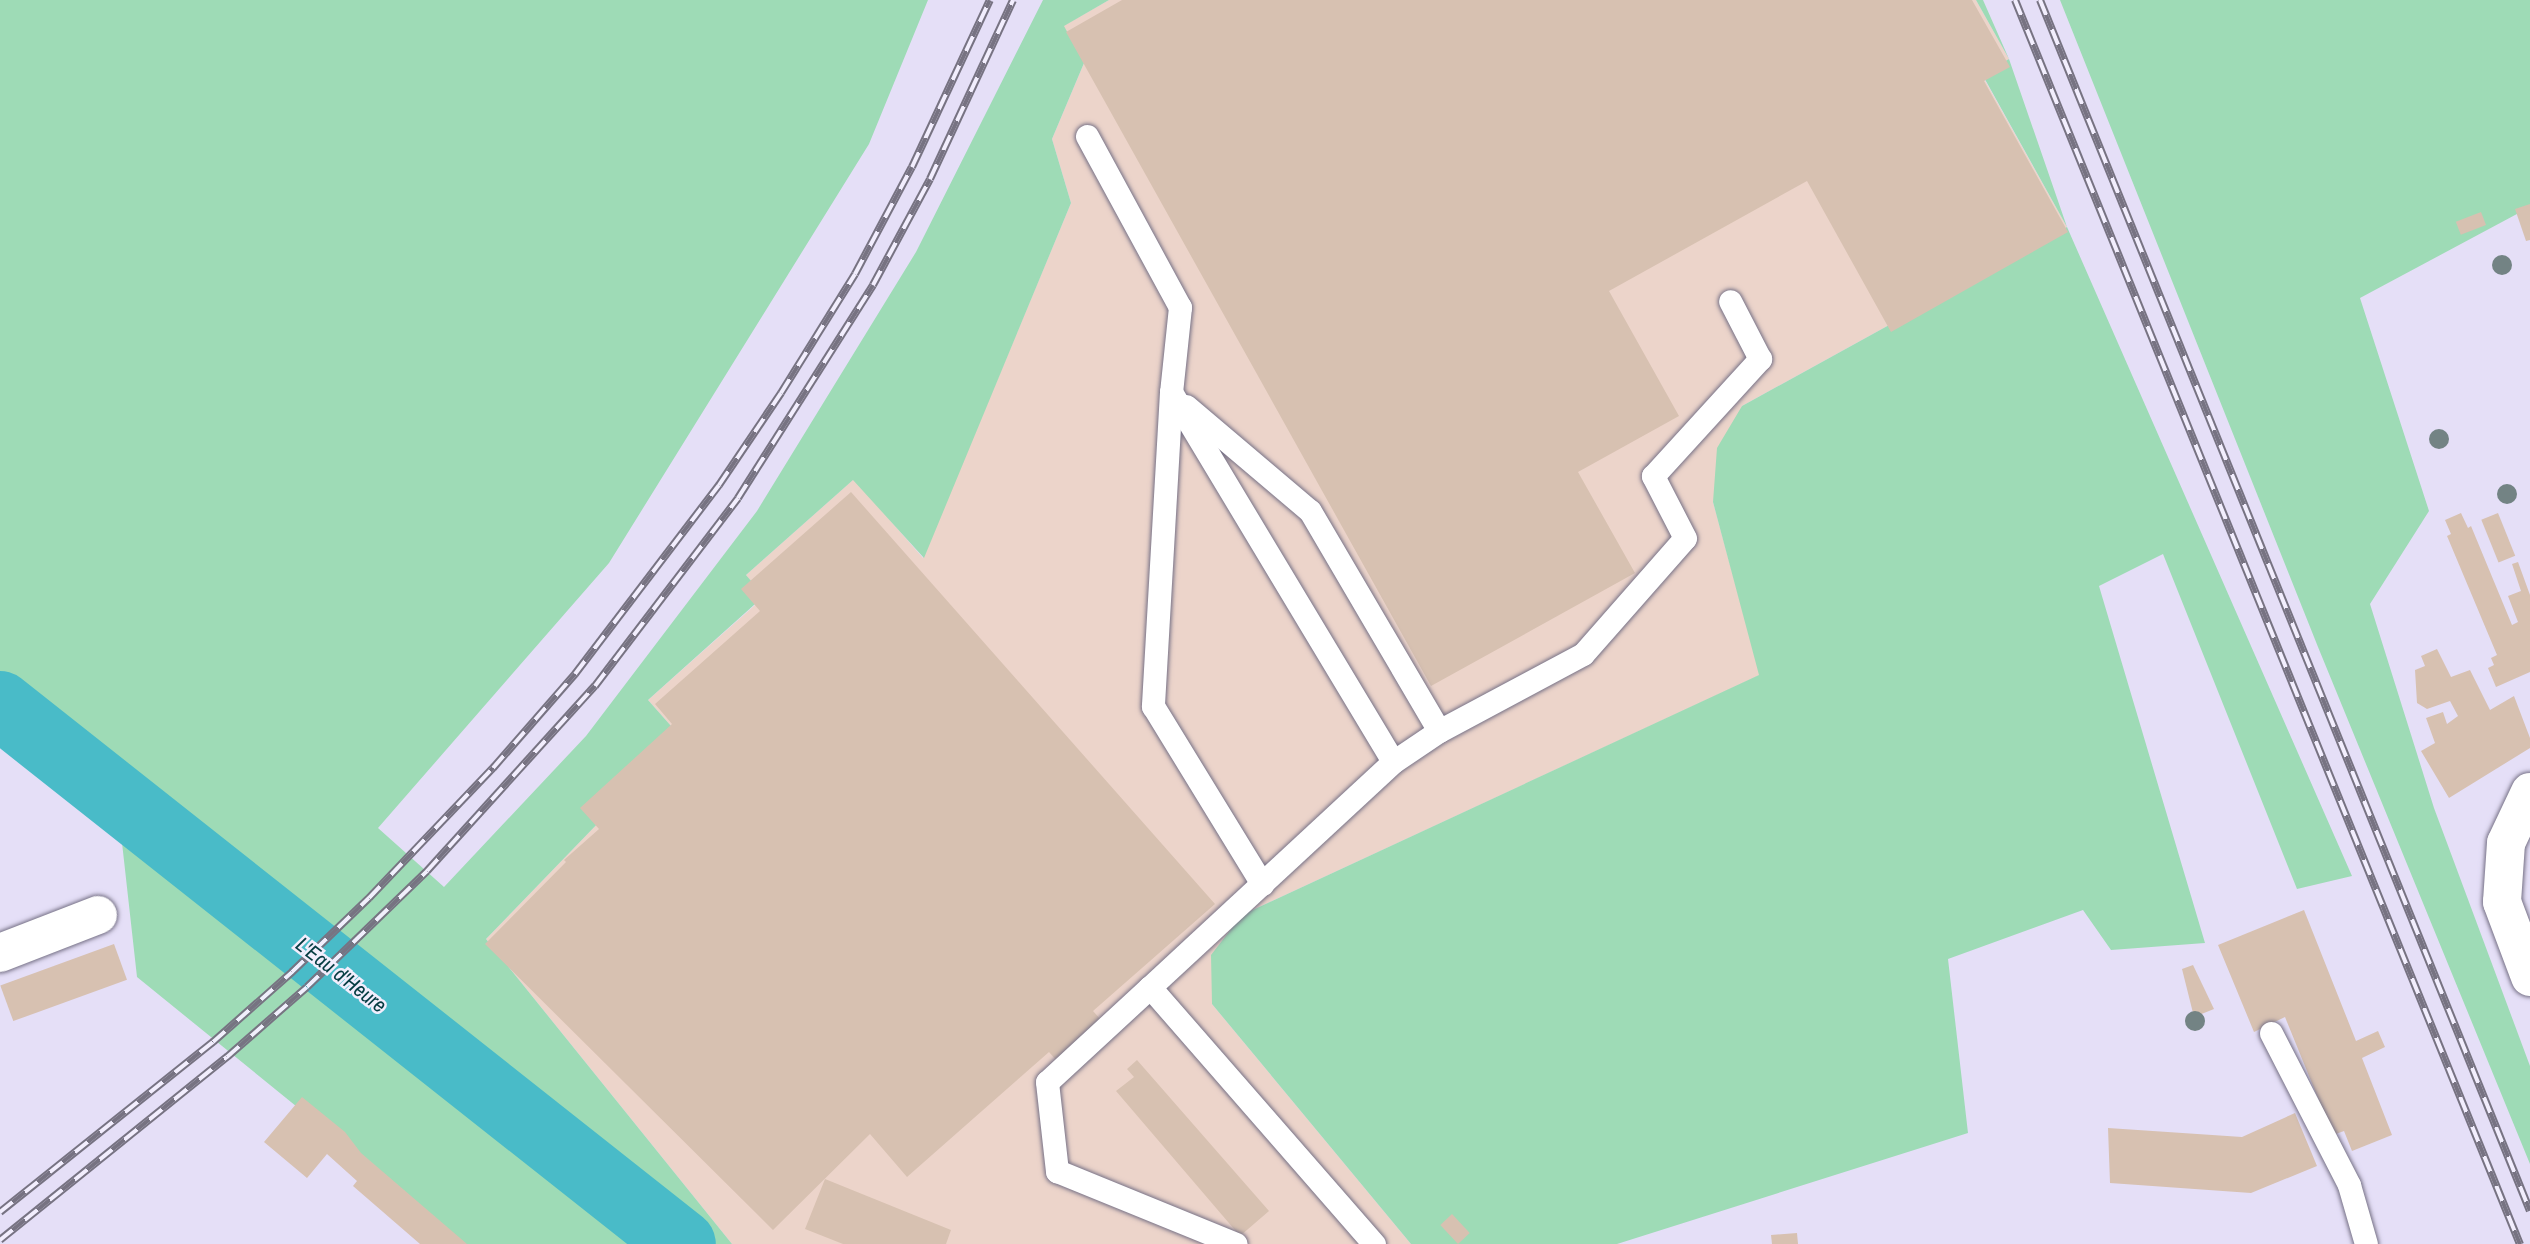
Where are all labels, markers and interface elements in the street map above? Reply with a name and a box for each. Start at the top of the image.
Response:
water label: L'Eau d'Heure [291,932,391,1018]

